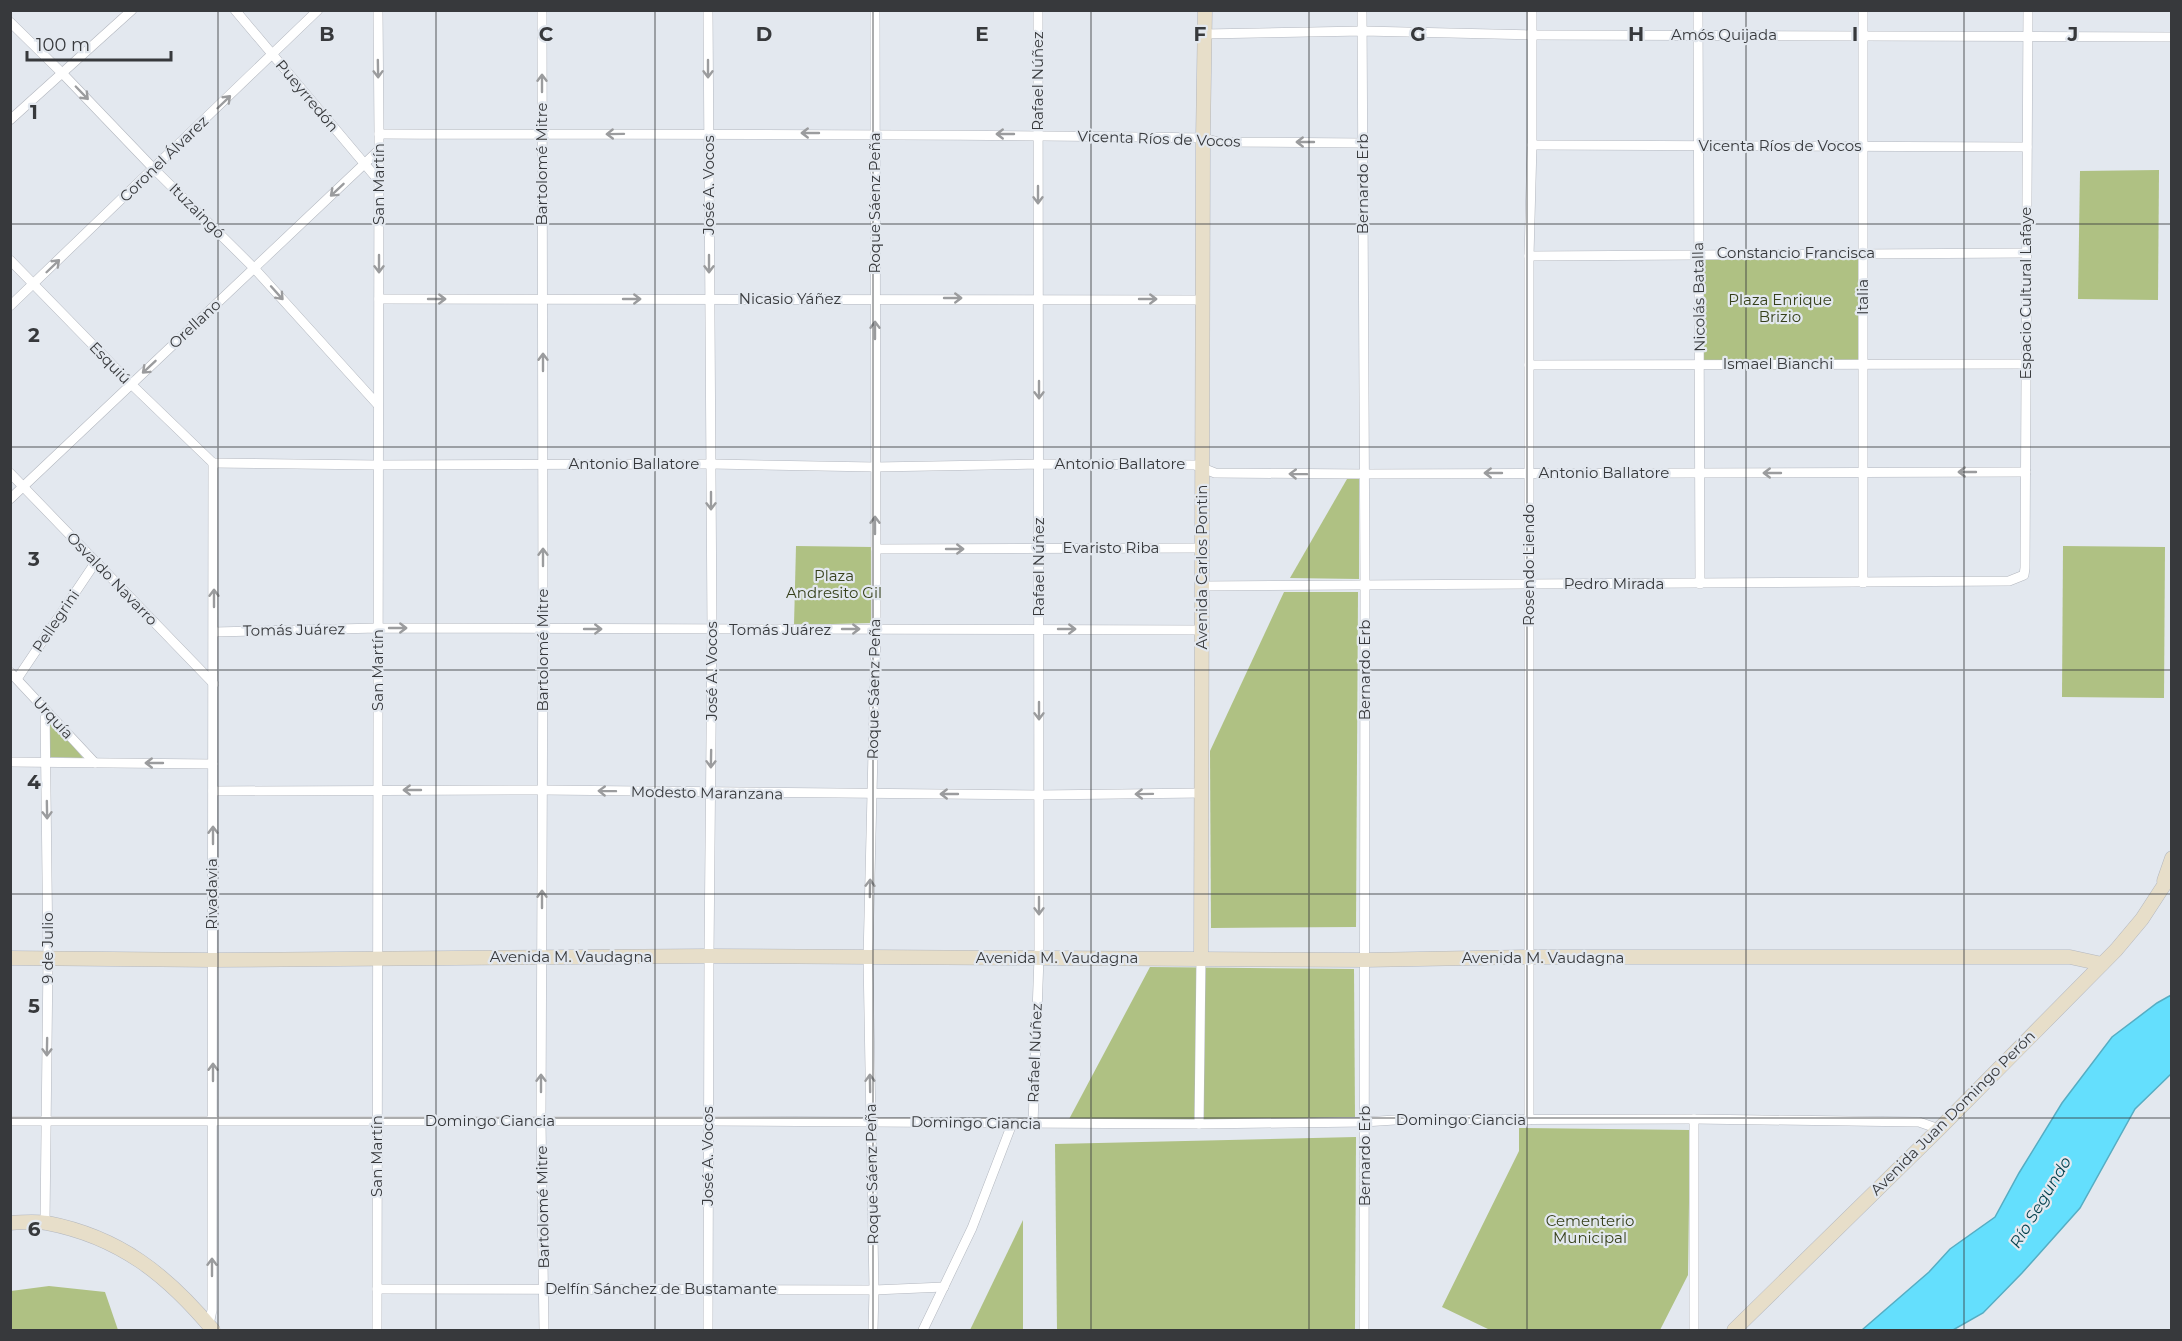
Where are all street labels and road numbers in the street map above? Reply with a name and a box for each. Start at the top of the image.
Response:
street label: Amós Quijada [1671,25,1777,44]
street label: Rafael Núñez [1028,31,1047,131]
street label: Pueyrredón [272,56,343,136]
street label: Bartolomé Mitre [532,102,551,226]
street label: Coronel Álvarez [115,111,212,206]
street label: Vicenta Ríos de Vocos [1077,126,1241,151]
street label: Roque Sáenz Peña [865,133,884,274]
street label: Bernardo Erb [1353,134,1372,234]
street label: José A. Vocos [699,135,718,236]
street label: Vicenta Ríos de Vocos [1698,136,1862,155]
street label: San Martín [369,143,388,225]
street label: Ituzaingó [166,179,229,242]
street label: Espacio Cultural Lafaye [2016,207,2035,379]
street label: Nicolás Batalla [1688,242,1709,352]
street label: Constancio Francisca [1717,243,1875,262]
street label: Italia [1853,279,1872,315]
street label: Nicasio Yáñez [739,289,842,308]
street label: Orellano [165,295,225,352]
street label: Esquiú [86,337,135,388]
street label: Ismael Bianchi [1723,354,1833,373]
street label: Antonio Ballatore [569,454,699,473]
street label: Antonio Ballatore [1055,454,1185,473]
street label: Antonio Ballatore [1539,463,1669,482]
street label: Avenida Carlos Pontin [1192,485,1211,649]
street label: Rosendo Liendo [1519,504,1538,626]
street label: Rafael Núñez [1029,517,1048,617]
street label: Osvaldo Navarro [63,528,162,629]
street label: Evaristo Riba [1063,538,1159,557]
street label: Pedro Mirada [1564,574,1664,593]
street label: Pellegrini [28,586,83,656]
street label: Bartolomé Mitre [533,588,552,712]
street label: Roque Sáenz Peña [863,618,884,760]
street label: Tomás Juárez [243,619,346,640]
street label: Tomás Juárez [729,620,831,639]
street label: Bernardo Erb [1355,620,1374,720]
street label: José A. Vocos [702,621,721,722]
street label: San Martín [368,629,387,711]
street label: Urquía [29,693,78,743]
street label: Modesto Maranzana [631,782,783,803]
street label: Rivadavia [202,858,221,930]
street label: 9 de Julio [38,912,57,984]
street label: Avenida M. Vaudagna [490,947,652,966]
street label: Avenida M. Vaudagna [976,948,1138,967]
street label: Avenida M. Vaudagna [1462,948,1624,967]
street label: Rafael Núñez [1023,1003,1046,1103]
street label: Avenida Juan Domingo Perón [1866,1026,2039,1199]
street label: Roque Sáenz Peña [861,1103,882,1245]
street label: José A. Vocos [698,1106,717,1207]
street label: Bernardo Erb [1355,1106,1374,1206]
street label: Domingo Ciancia [1396,1110,1526,1129]
street label: Domingo Ciancia [425,1111,555,1130]
street label: Domingo Ciancia [911,1112,1041,1133]
street label: San Martín [367,1115,386,1197]
street label: Bartolomé Mitre [532,1145,553,1269]
street label: Delfín Sánchez de Bustamante [545,1279,777,1298]

